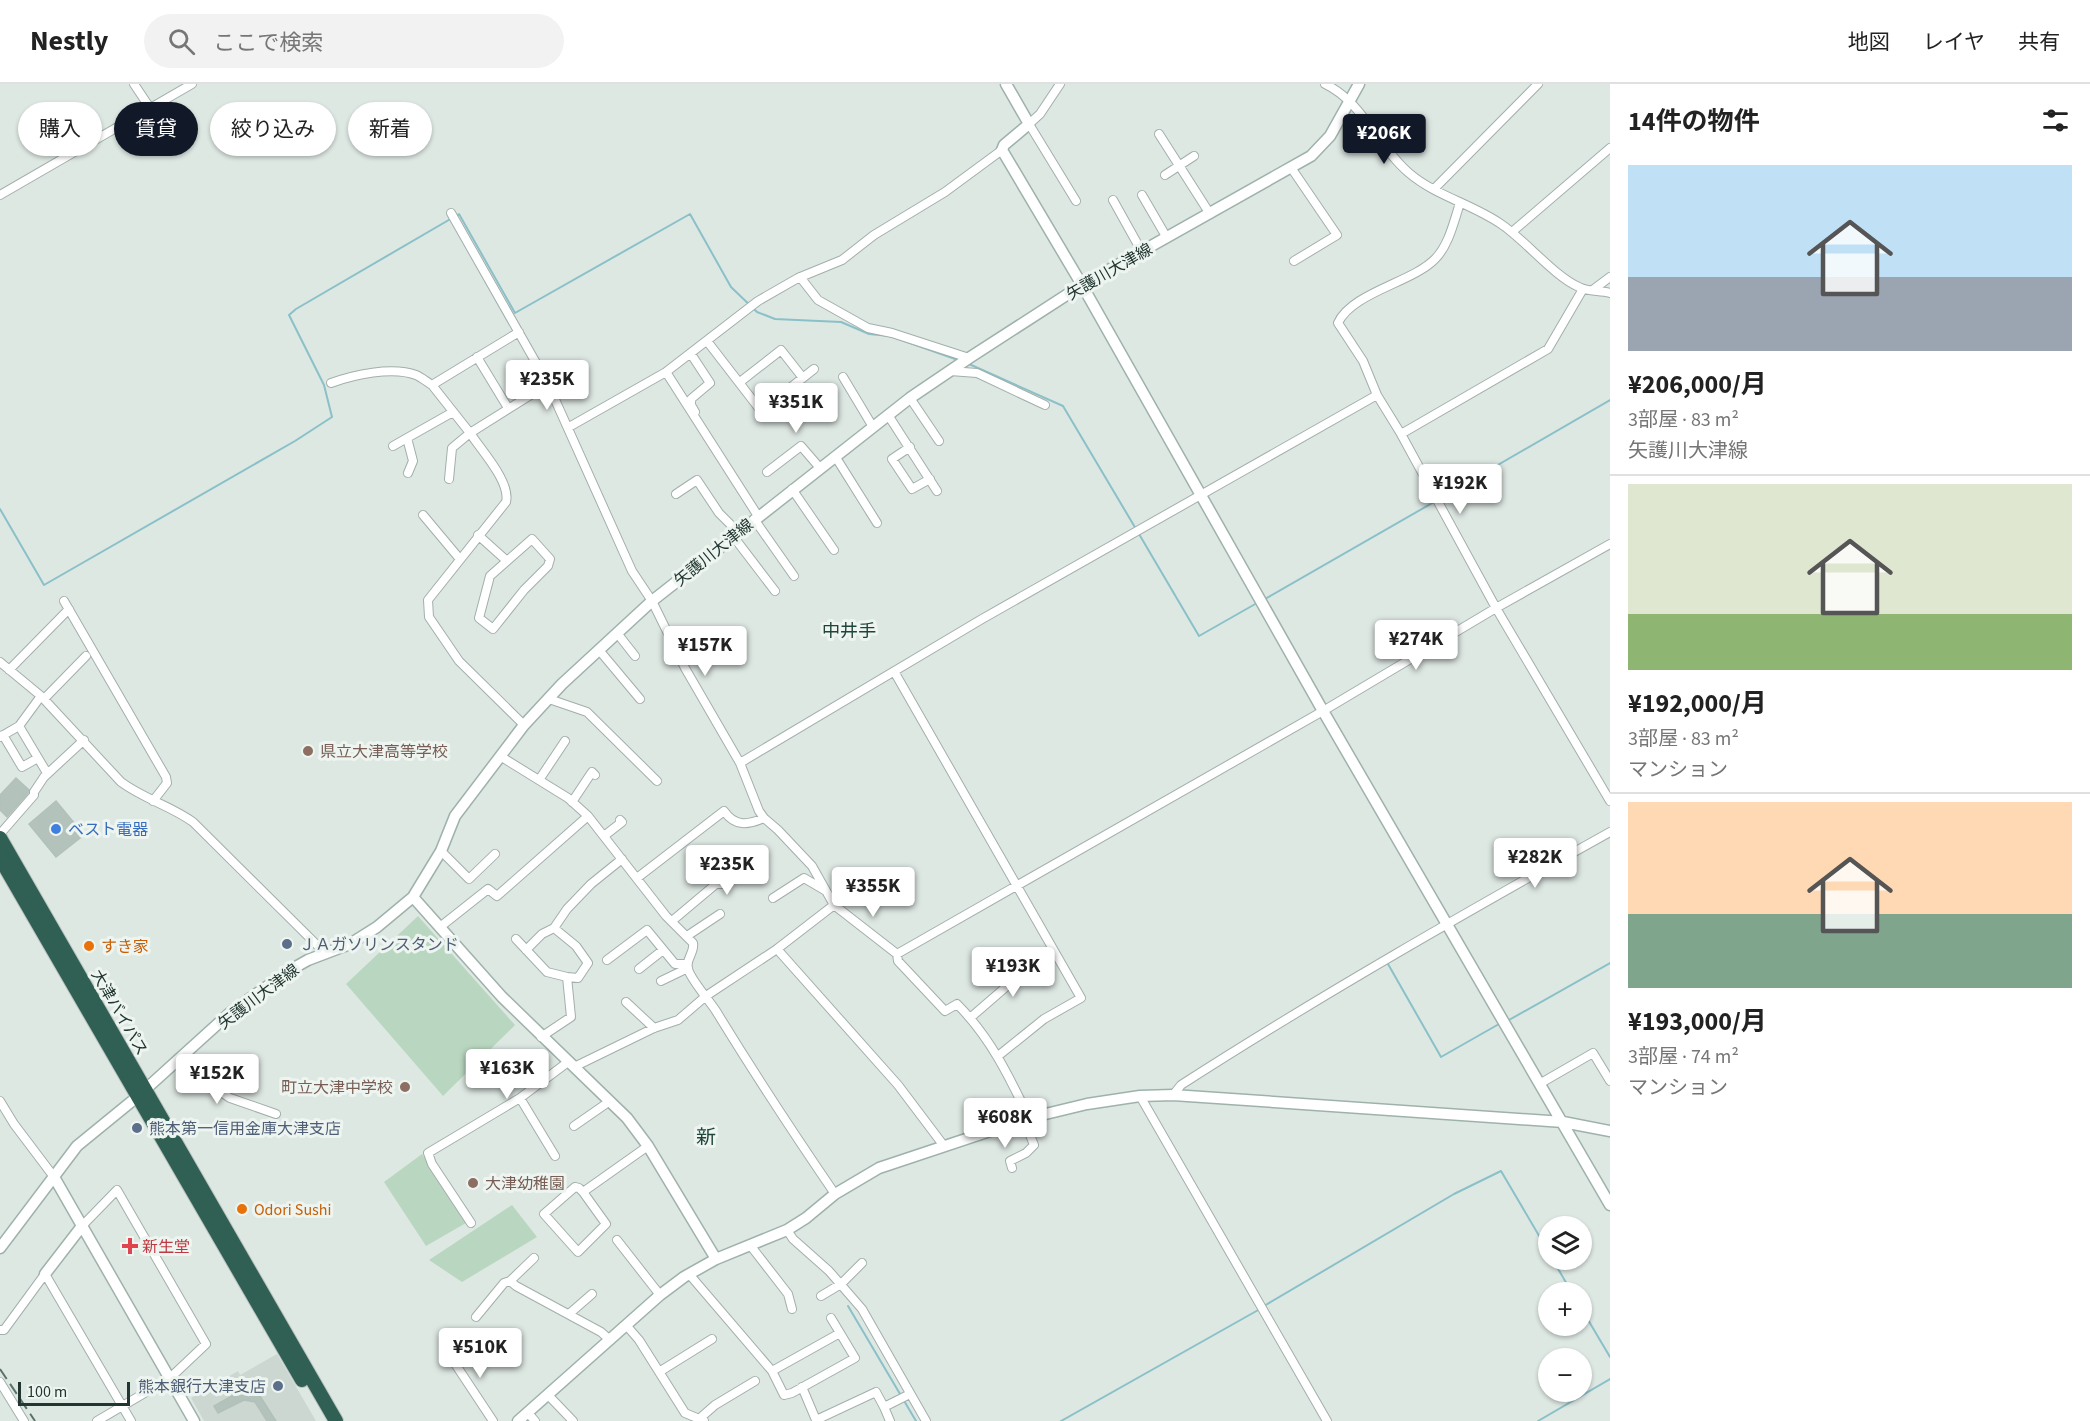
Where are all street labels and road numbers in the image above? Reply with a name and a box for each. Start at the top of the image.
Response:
street label: 矢護川大津線 [1062,238,1157,305]
street label: 矢護川大津線 [669,514,758,592]
street label: 矢護川大津線 [214,959,304,1034]
street label: 大津バイパス [86,966,153,1059]

